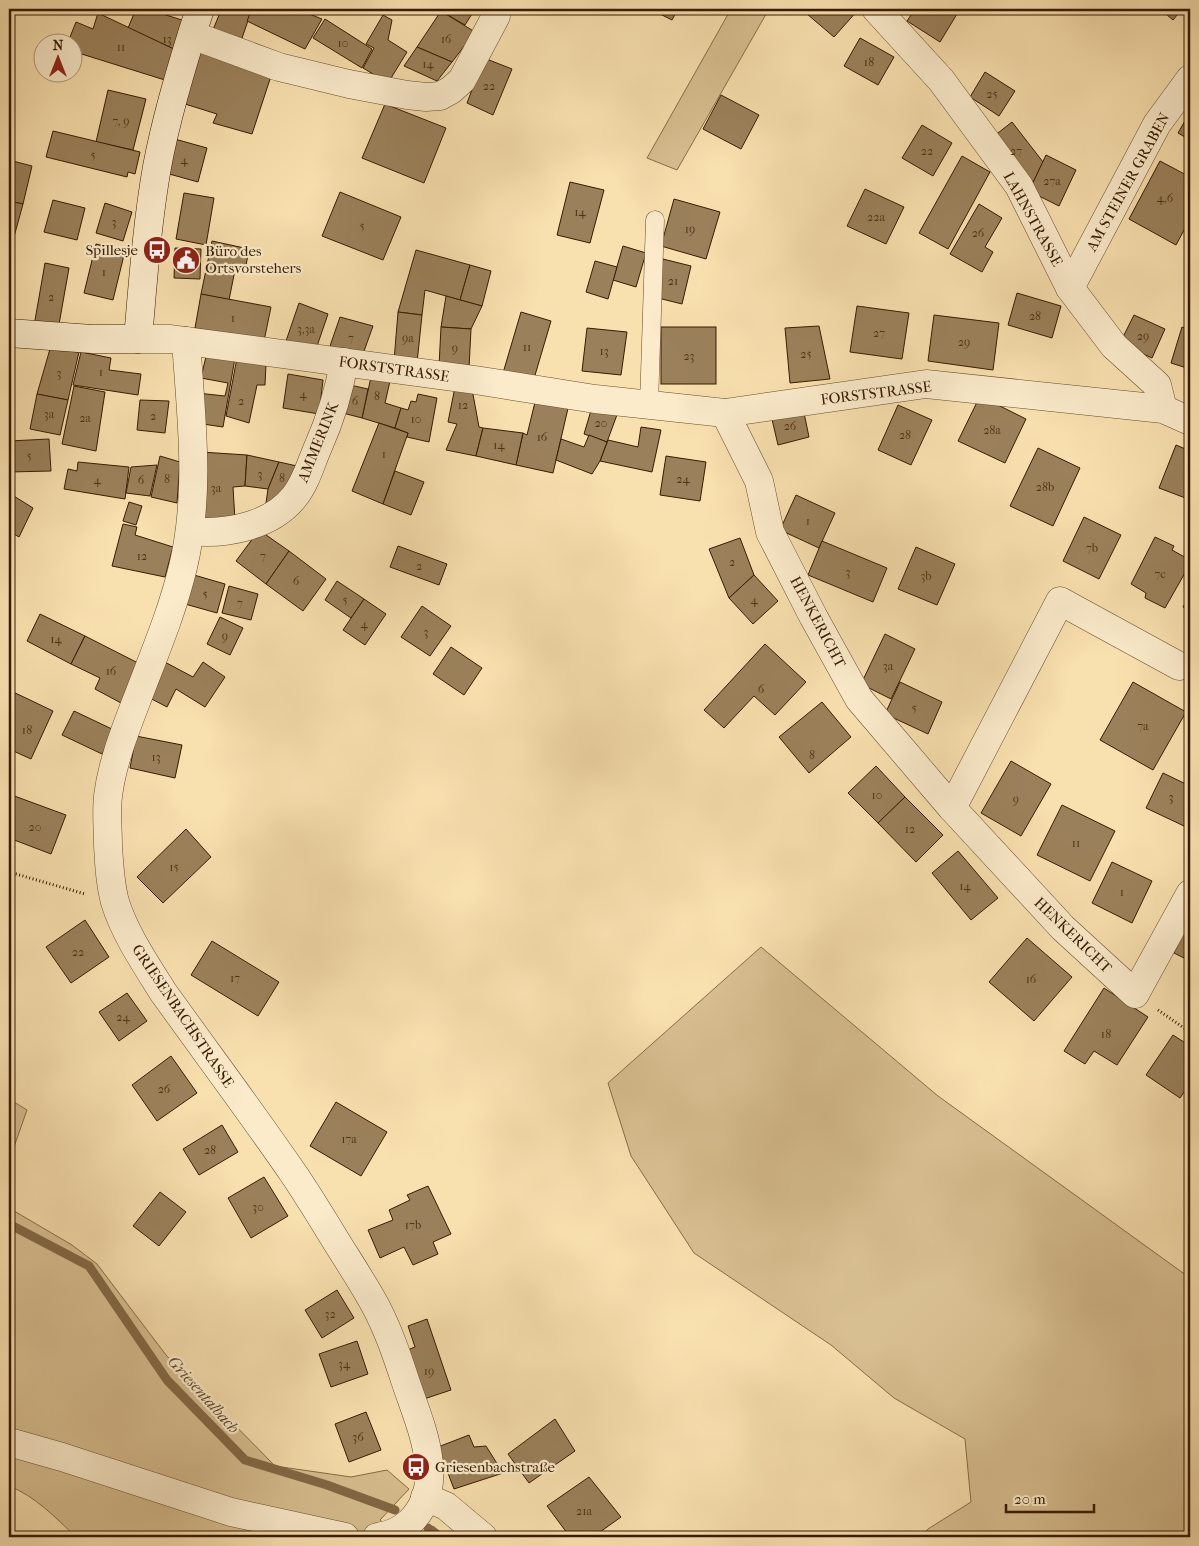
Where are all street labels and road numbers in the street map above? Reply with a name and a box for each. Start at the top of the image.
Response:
street label: AM STEINER GRABEN [1082,109,1174,255]
street label: LAHNSTRASSE [1000,169,1066,269]
street label: FORSTSTRASSE [337,352,451,386]
street label: FORSTSTRASSE [819,377,933,409]
street label: AMMERINK [293,398,343,486]
street label: HENKERICHT [786,573,850,672]
street label: HENKERICHT [1030,893,1116,977]
street label: GRIESENBACHSTRASSE [128,941,238,1091]

